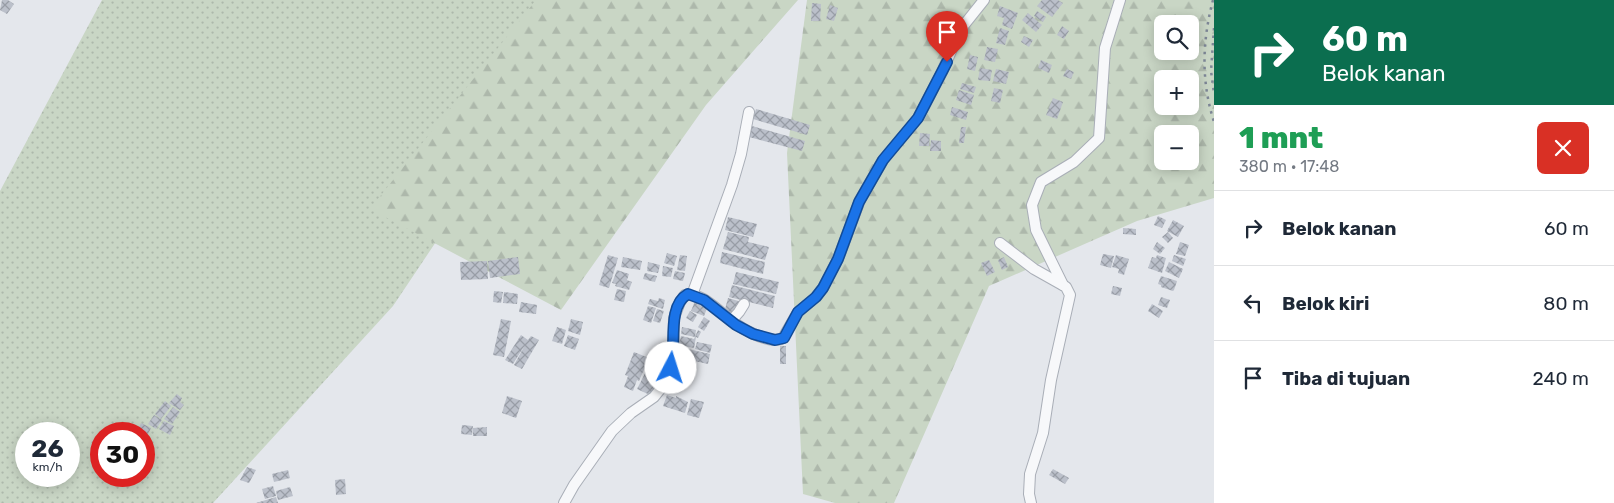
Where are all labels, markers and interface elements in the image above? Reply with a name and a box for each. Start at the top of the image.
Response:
pin [926,11,968,62]
map controls [1154,15,1199,170]
button: search [1154,15,1199,60]
icon: arrive [933,18,961,46]
text: 60 m [1322,18,1408,60]
icon: right [1239,20,1304,85]
text: Belok kanan [1322,60,1446,87]
button: + [1154,70,1199,115]
text: 1 mnt [1239,120,1323,156]
button: close [1537,122,1589,174]
button: − [1154,125,1199,170]
text: 380 m · 17:48 [1239,157,1339,176]
icon: right [1239,214,1267,242]
text: Belok kanan [1282,217,1397,240]
text: 60 m [1544,217,1589,240]
icon: left [1239,289,1267,317]
text: Belok kiri [1282,292,1369,315]
text: 80 m [1543,292,1589,315]
position arrow [644,341,696,393]
icon: arrive [1239,364,1267,392]
text: Tiba di tujuan [1282,367,1410,390]
text: 240 m [1533,367,1589,390]
speed limit sign: 30 [90,422,155,487]
text: 26 [31,434,64,463]
text: km/h [33,460,62,474]

